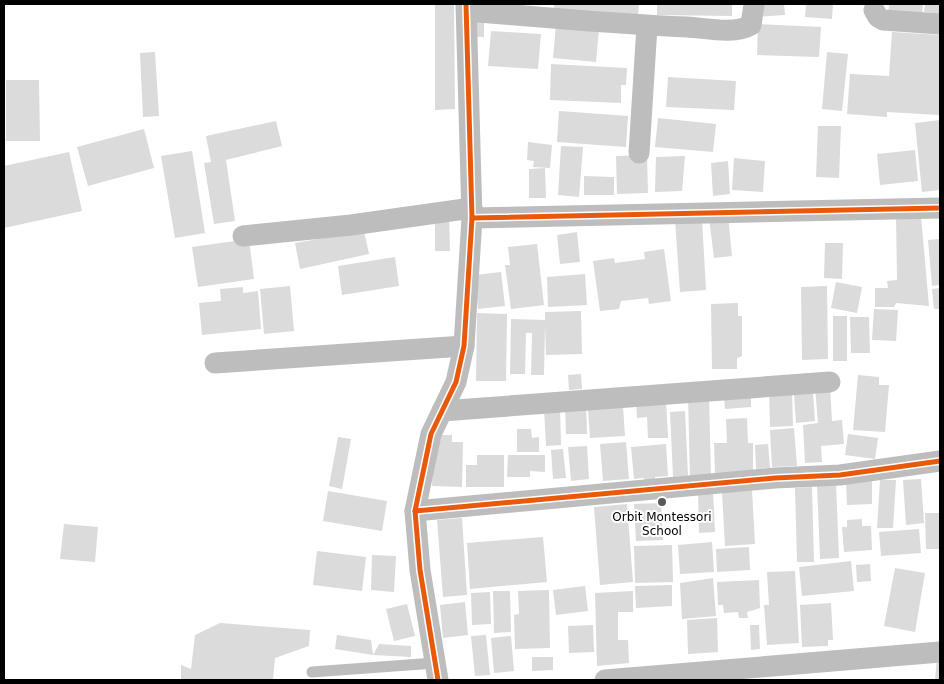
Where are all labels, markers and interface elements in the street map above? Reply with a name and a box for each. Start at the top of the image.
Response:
marker: Orbit Montessori School [656,496,668,508]
place label: Orbit Montessori School [612,510,712,538]

